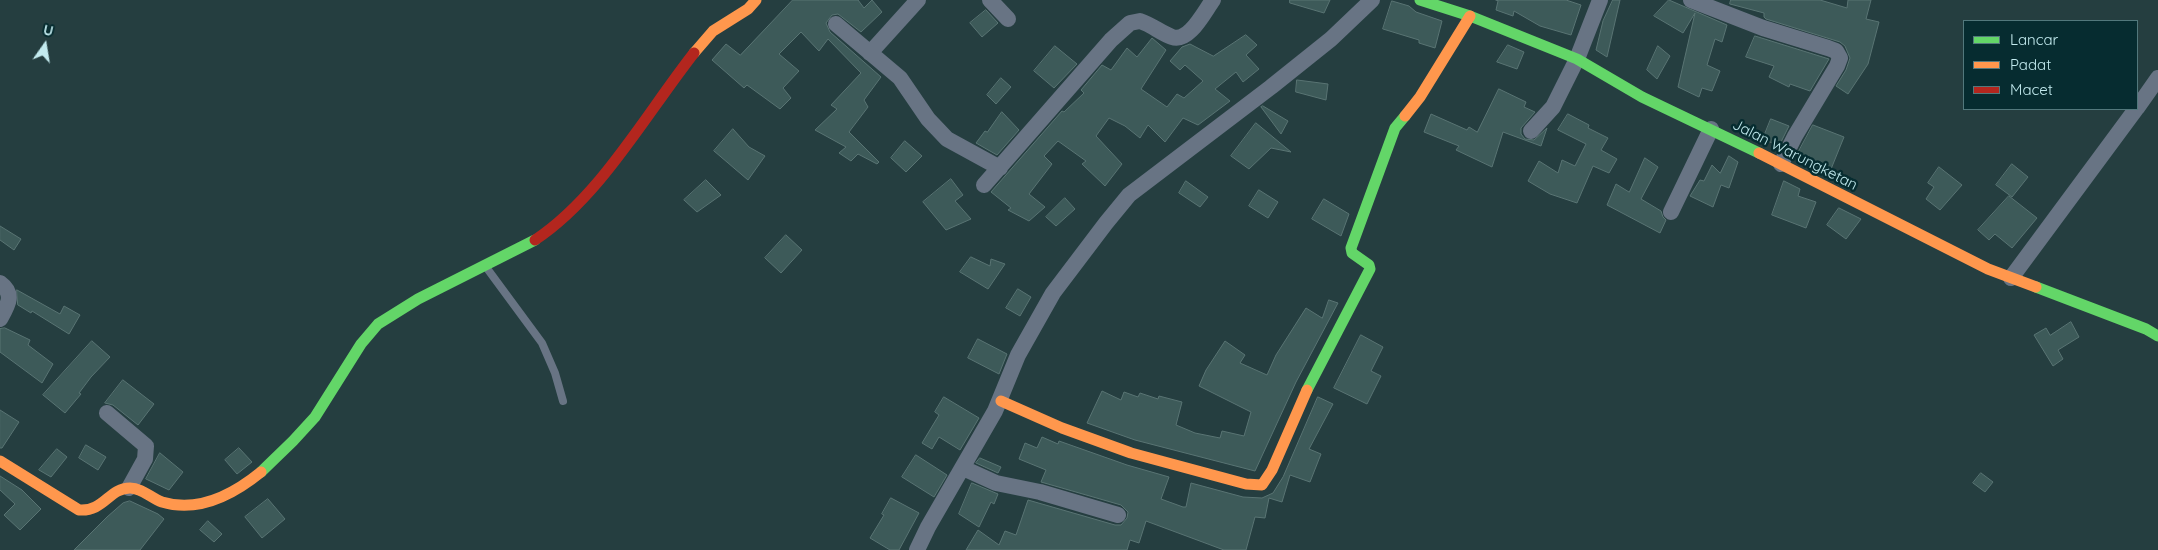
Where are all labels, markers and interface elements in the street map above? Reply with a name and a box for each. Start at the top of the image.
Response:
north arrow [20,20,70,70]
legend [1963,20,2138,110]
text: U [42,21,55,40]
text: Lancar [2010,30,2058,49]
text: Padat [2010,55,2051,74]
text: Macet [2010,80,2053,99]
street label: Jalan Warungketan [1730,116,1860,194]

